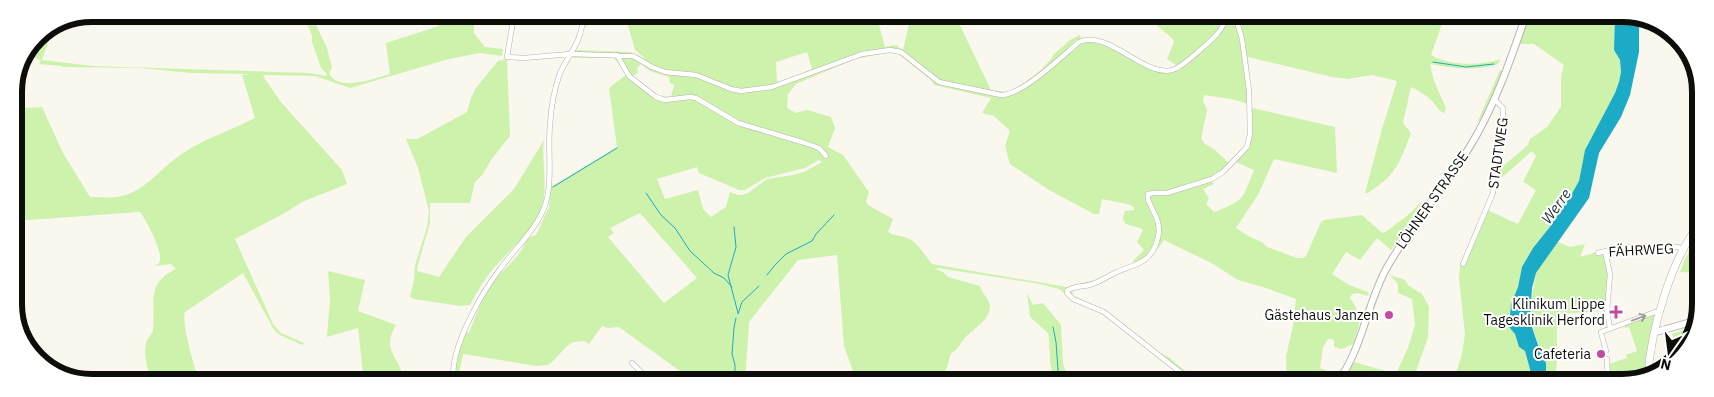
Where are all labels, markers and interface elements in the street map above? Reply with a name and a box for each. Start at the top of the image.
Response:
street label: STADTWEG [1484,116,1512,190]
street label: LÖHNER STRASSE [1392,148,1472,252]
water label: Werre [1537,184,1575,227]
street label: FÄHRWEG [1608,239,1674,261]
place label: Klinikum Lippe Tagesklinik Herford [1484,295,1605,329]
marker: Klinikum Lippe Tagesklinik Herford [1609,305,1623,319]
place label: Gästehaus Janzen [1264,306,1379,324]
marker: Gästehaus Janzen [1383,309,1395,321]
one-way arrow [1630,313,1646,322]
north arrow [1644,327,1694,377]
place label: Cafeteria [1534,345,1592,363]
marker: Cafeteria [1595,348,1607,360]
text: N [1659,355,1673,375]

